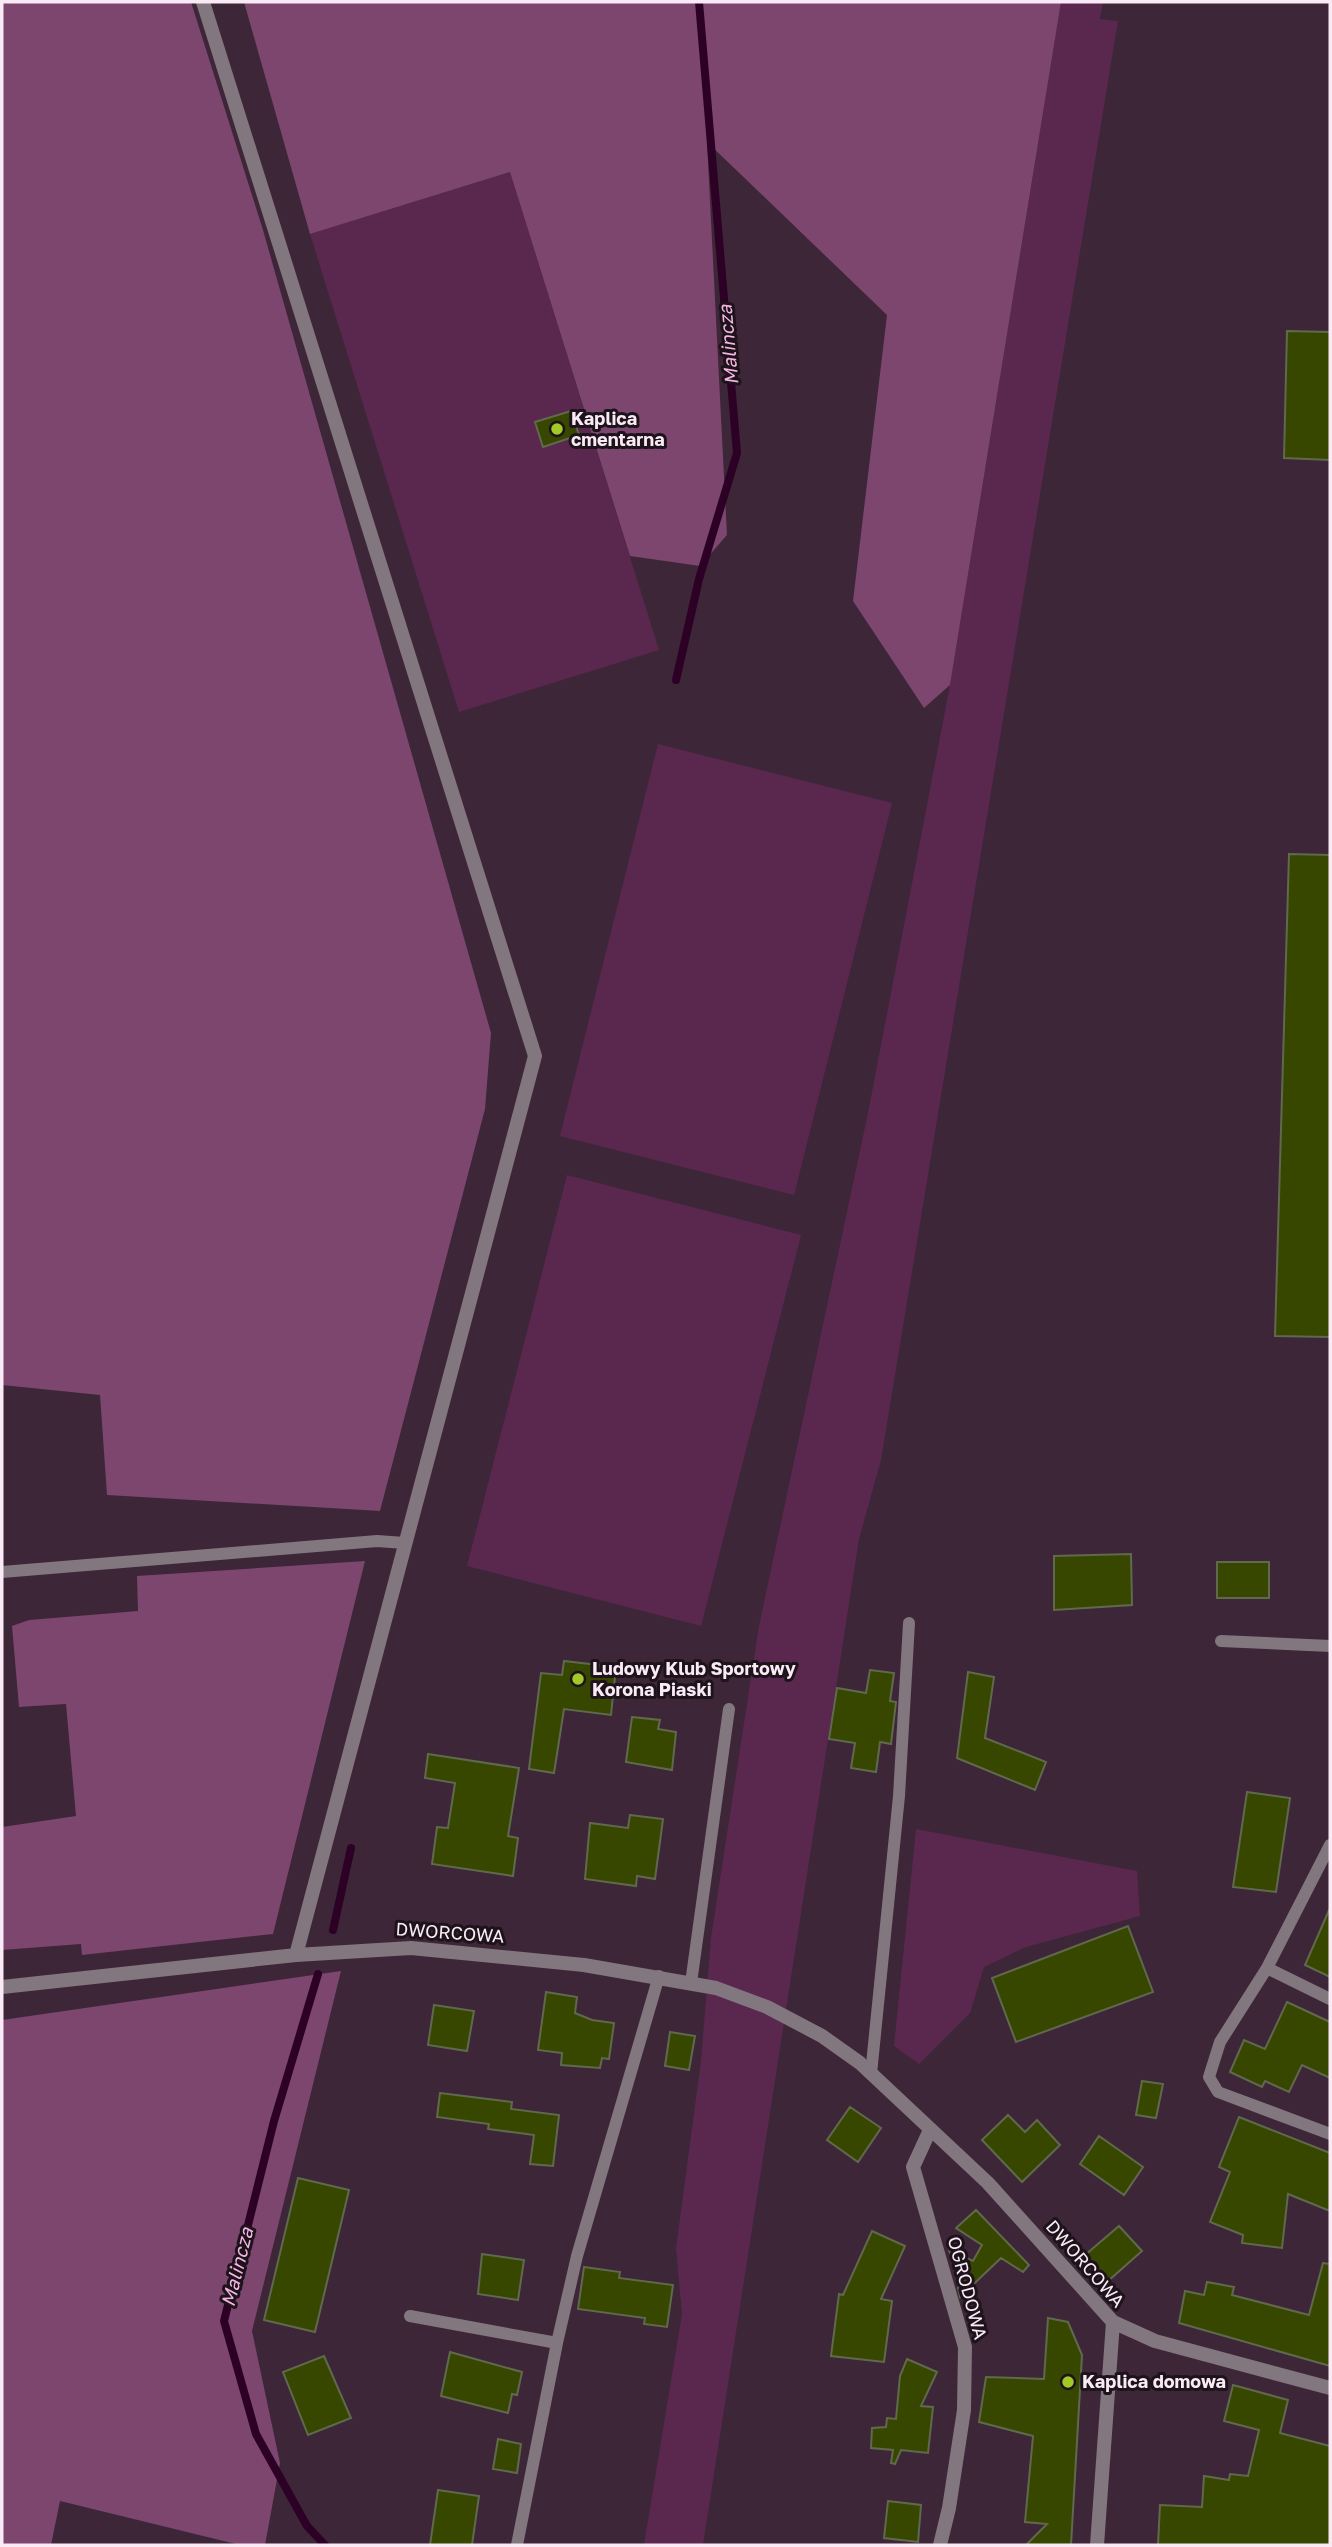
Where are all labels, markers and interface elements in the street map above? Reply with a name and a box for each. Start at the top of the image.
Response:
water label: Malincza [712,303,742,386]
place label: Kaplica cmentarna [571,407,665,450]
marker: Kaplica cmentarna [549,421,565,437]
place label: Ludowy Klub Sportowy Korona Piaski [592,1657,796,1700]
marker: Ludowy Klub Sportowy Korona Piaski [570,1671,586,1687]
street label: DWORCOWA [395,1917,505,1947]
street label: DWORCOWA [1042,2215,1130,2312]
water label: Malincza [216,2224,258,2309]
street label: OGRODOWA [944,2234,992,2342]
place label: Kaplica domowa [1082,2370,1226,2392]
marker: Kaplica domowa [1060,2374,1076,2390]

